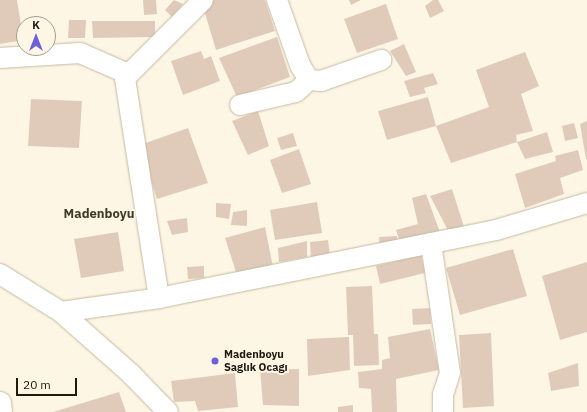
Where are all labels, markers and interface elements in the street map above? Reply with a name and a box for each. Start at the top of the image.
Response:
north arrow [16,16,56,56]
text: K [32,18,40,32]
district label: Madenboyu [64,206,134,222]
place label: Madenboyu Saglık Ocagı [224,348,288,374]
marker: Madenboyu Saglık Ocagı [209,355,221,367]
scale bar [18,370,79,396]
text: 20 m [23,377,51,392]

